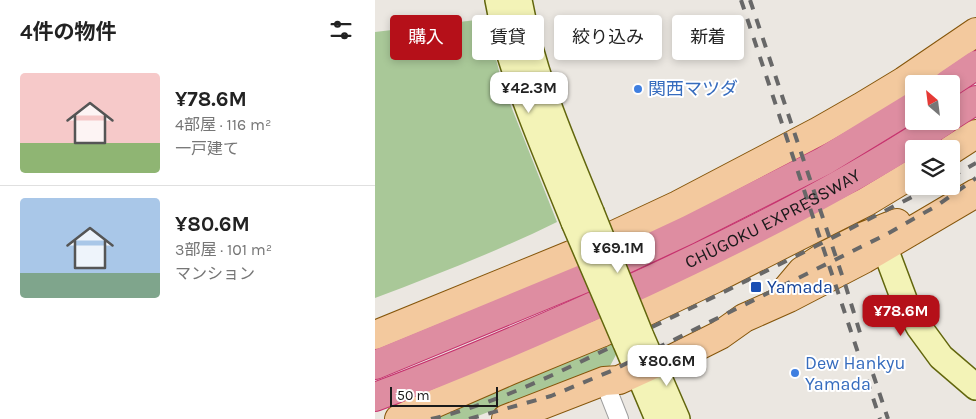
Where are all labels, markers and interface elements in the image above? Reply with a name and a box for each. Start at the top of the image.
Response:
chip: 購入 [390,15,462,60]
chip: 賃貸 [472,15,544,60]
chip: 絞り込み [554,15,662,60]
chip: 新着 [672,15,744,60]
icon: filters [327,16,355,44]
text: 4件の物件 [20,20,117,44]
pin: ¥42.3M [488,72,570,114]
north arrow [905,75,960,130]
map controls [905,75,960,195]
text: ¥42.3M [501,78,557,97]
place label: 関西マツダ [648,78,738,100]
marker: 関西マツダ [632,83,644,95]
text: ¥78.6M [175,87,247,111]
icon: home [60,93,120,153]
text: 4部屋 · 116 m² [175,115,271,134]
text: 一戸建て [175,139,239,158]
button: layers [905,140,960,195]
street label: CHŪGOKU EXPRESSWAY [681,164,864,273]
text: ¥80.6M [175,212,250,236]
icon: home [60,218,120,278]
pin: ¥69.1M [577,232,659,274]
text: ¥69.1M [592,238,644,257]
text: 3部屋 · 101 m² [175,240,272,259]
text: マンション [175,264,255,283]
place label: Yamada [767,276,833,298]
marker: Yamada [749,280,763,294]
pin: ¥78.6M [860,294,942,337]
text: ¥78.6M [874,301,928,320]
pin: ¥80.6M [626,344,708,387]
text: ¥80.6M [639,351,696,370]
place label: Dew Hankyu Yamada [805,352,905,395]
marker: Dew Hankyu Yamada [789,367,801,379]
scale bar [390,384,497,407]
text: 50 m [397,387,430,404]

